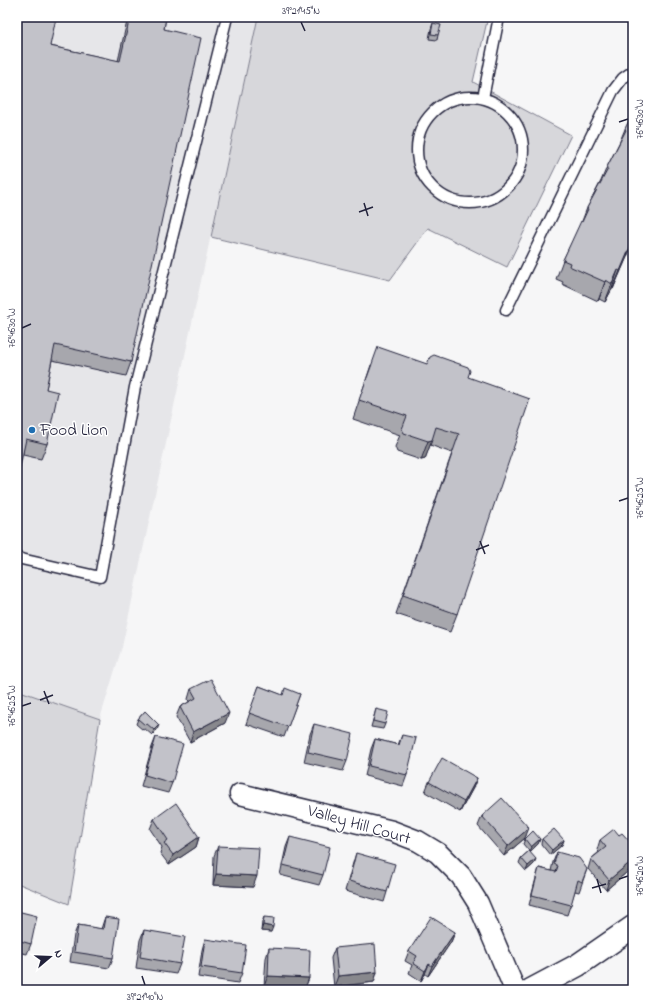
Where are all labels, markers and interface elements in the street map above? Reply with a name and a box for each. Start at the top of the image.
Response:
text: 39°21'45"N [282,4,320,19]
text: 76°46'30"W [633,99,648,139]
text: 76°46'30"W [5,308,20,348]
place label: Food Lion [39,418,108,443]
marker: Food Lion [27,425,37,435]
text: 76°46'25"W [633,477,648,519]
text: 76°46'25"W [5,685,20,727]
street label: Valley Hill Court [303,798,414,853]
text: 76°46'20"W [633,856,648,896]
north arrow [30,937,70,977]
text: N [50,948,67,960]
text: 39°21'40"N [127,990,164,1005]

